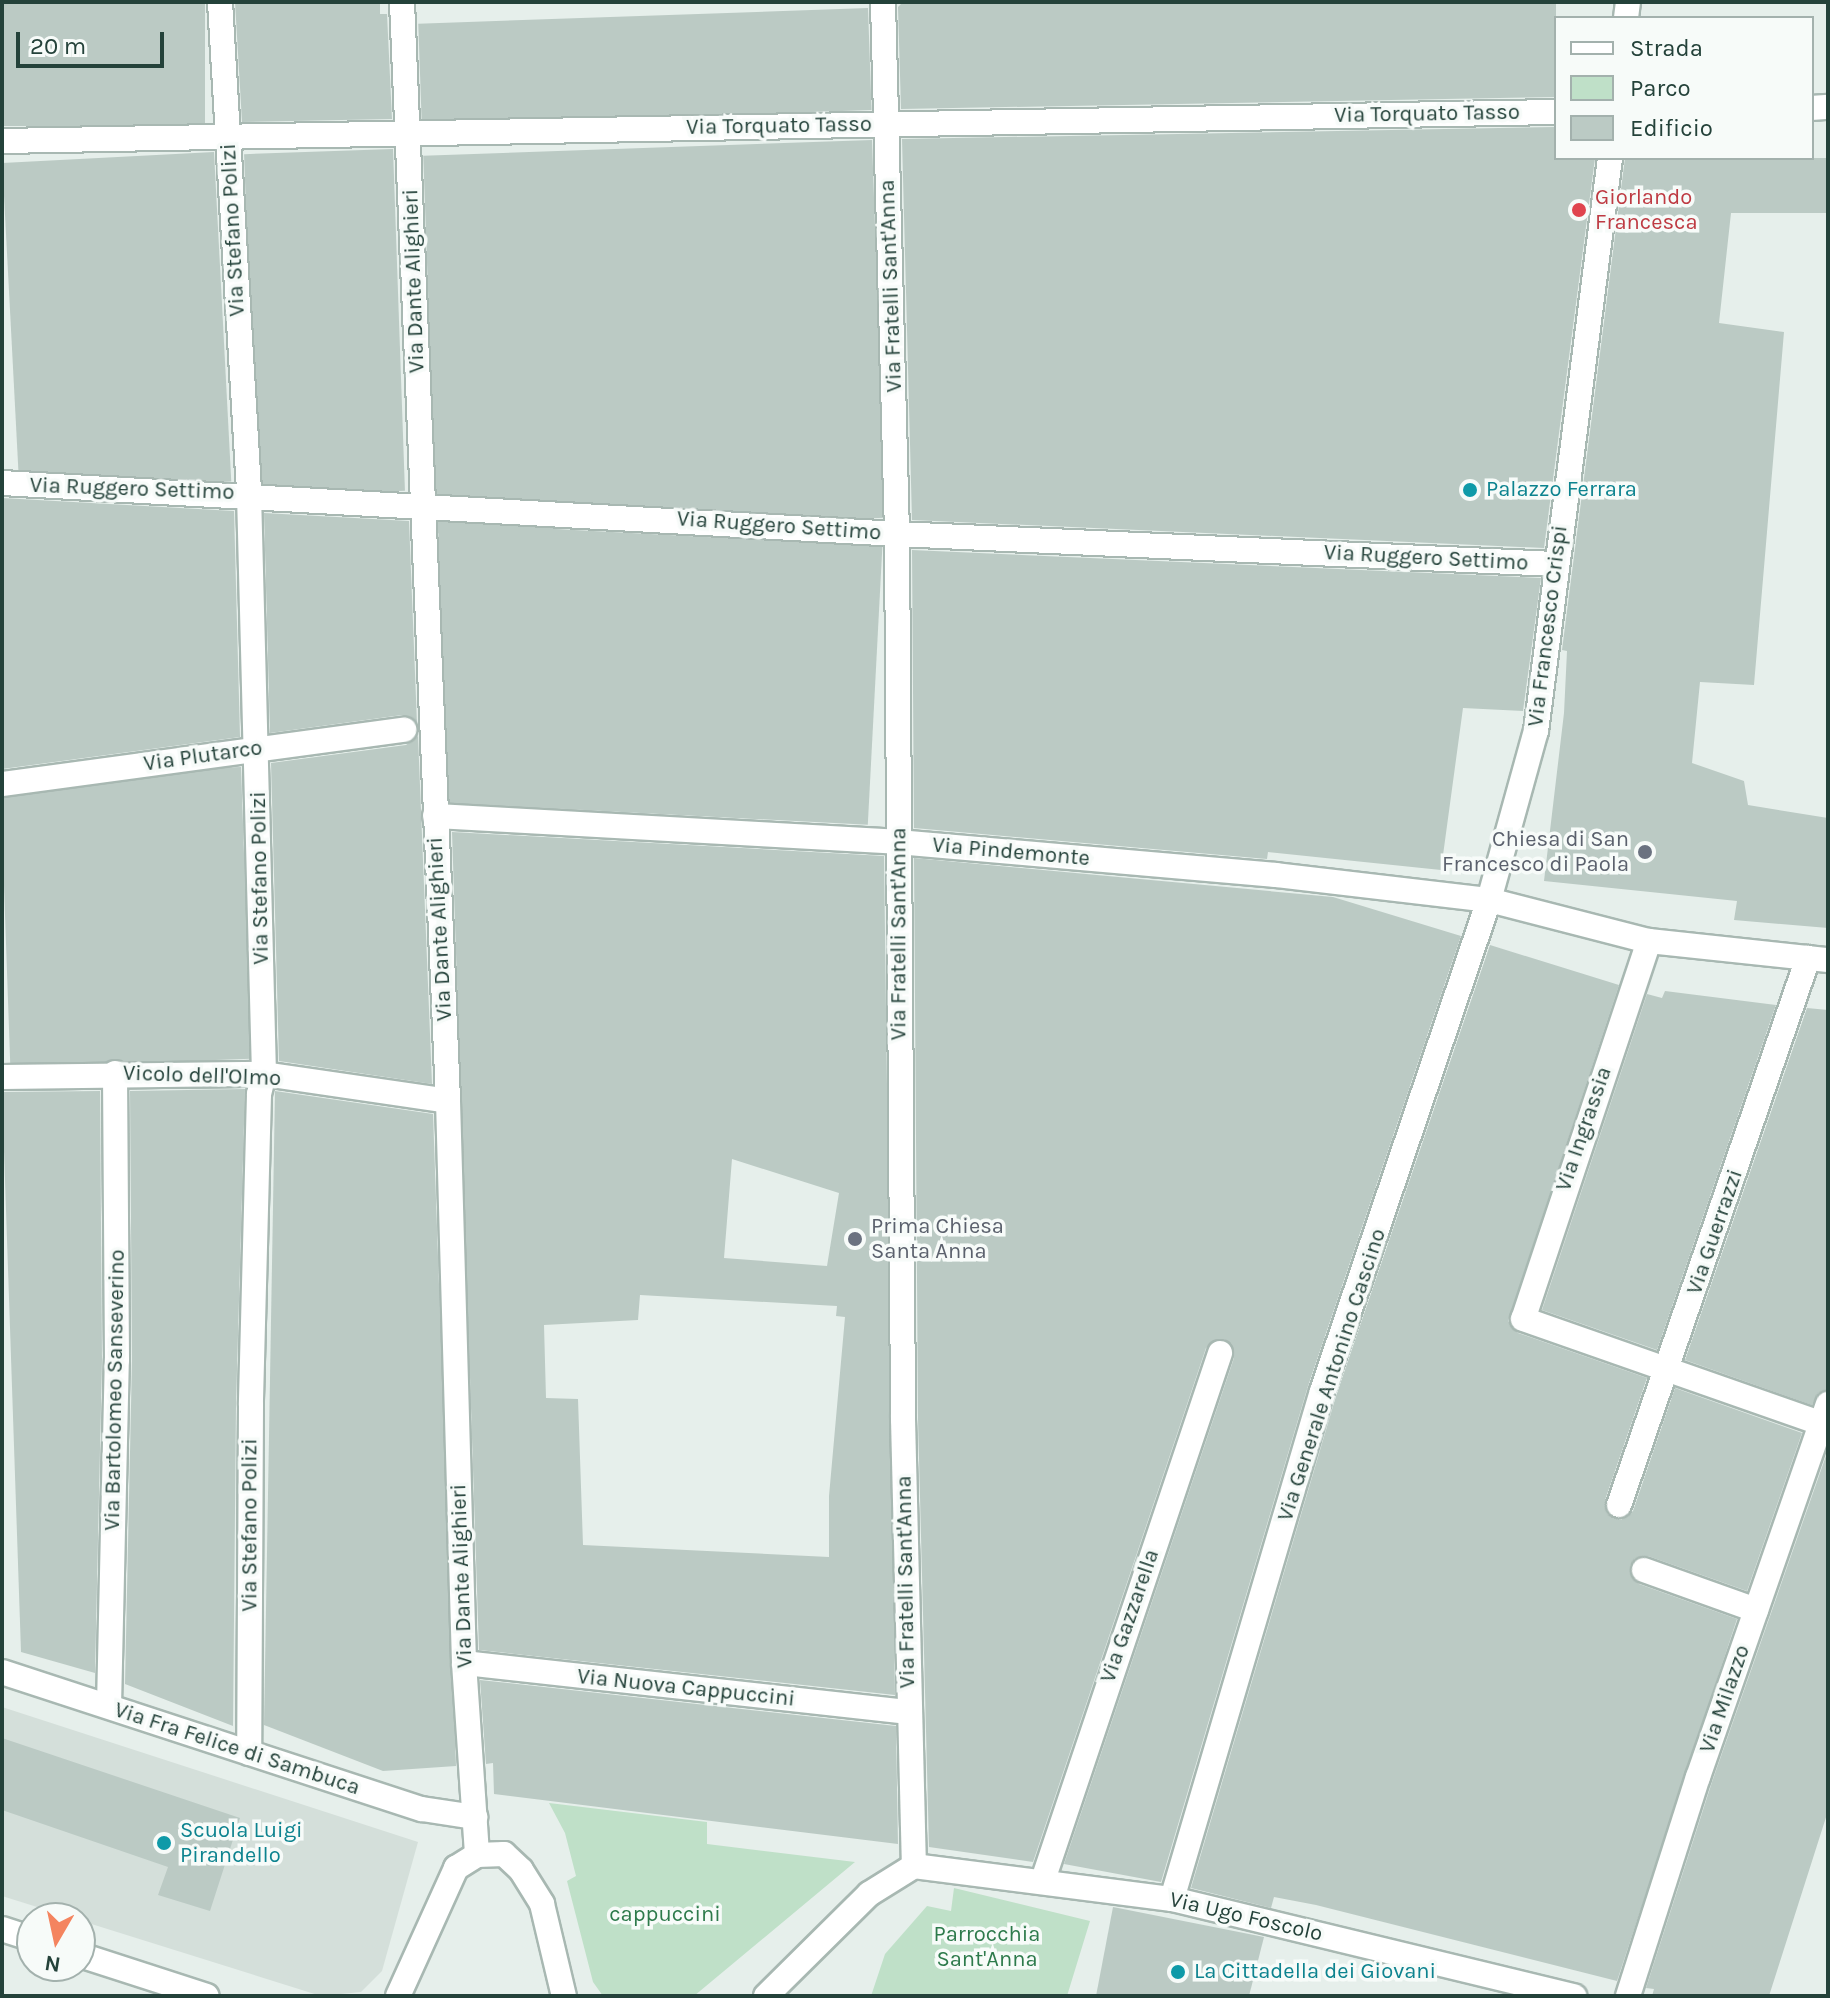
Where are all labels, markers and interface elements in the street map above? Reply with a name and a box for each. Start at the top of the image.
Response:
scale bar [20,16,168,66]
legend [1554,16,1814,160]
text: 20 m [30,32,86,60]
text: Strada [1630,34,1703,62]
text: Parco [1630,74,1691,102]
street label: Via Torquato Tasso [1334,99,1520,129]
street label: Via Torquato Tasso [686,111,872,141]
text: Edificio [1630,114,1713,142]
street label: Via Stefano Polizi [215,143,251,317]
street label: Via Fratelli Sant'Anna [874,179,908,393]
place label: Giorlando Francesca [1595,184,1698,236]
street label: Via Dante Alighieri [398,188,430,374]
marker: Giorlando Francesca [1570,201,1588,219]
street label: Via Ruggero Settimo [29,472,235,506]
place label: Palazzo Ferrara [1486,477,1637,503]
marker: Palazzo Ferrara [1461,481,1479,499]
street label: Via Ruggero Settimo [676,506,882,546]
street label: Via Francesco Crispi [1523,524,1573,728]
street label: Via Ruggero Settimo [1323,539,1529,577]
street label: Via Plutarco [142,735,264,777]
street label: Via Stefano Polizi [245,791,275,965]
place label: Chiesa di San Francesco di Paola [1442,826,1629,878]
street label: Via Fratelli Sant'Anna [886,828,912,1040]
street label: Via Pindemonte [931,832,1091,872]
street label: Via Dante Alighieri [422,836,458,1022]
marker: Chiesa di San Francesco di Paola [1636,843,1654,861]
street label: Vicolo dell'Olmo [122,1060,282,1092]
street label: Via Ingrassia [1550,1063,1618,1195]
street label: Via Guerrazzi [1681,1166,1749,1298]
place label: Prima Chiesa Santa Anna [871,1213,1004,1264]
street label: Via Generale Antonino Cascino [1272,1225,1392,1525]
marker: Prima Chiesa Santa Anna [846,1230,864,1248]
street label: Via Bartolomeo Sanseverino [99,1249,131,1531]
street label: Via Stefano Polizi [237,1438,263,1612]
street label: Via Fratelli Sant'Anna [891,1475,921,1689]
street label: Via Dante Alighieri [446,1483,478,1669]
street label: Via Gazzarella [1095,1546,1165,1686]
street label: Via Milazzo [1694,1641,1756,1757]
street label: Via Nuova Cappuccini [576,1663,796,1713]
street label: Via Fra Felice di Sambuca [111,1697,363,1801]
place label: Scuola Luigi Pirandello [180,1817,303,1868]
marker: Scuola Luigi Pirandello [155,1834,173,1852]
street label: Via Ugo Foscolo [1167,1887,1325,1947]
north arrow [16,1902,96,1982]
park label: cappuccini [609,1902,721,1928]
park label: Parrocchia Sant'Anna [934,1921,1040,1972]
text: N [43,1950,62,1978]
place label: La Cittadella dei Giovani [1194,1959,1436,1985]
marker: La Cittadella dei Giovani [1169,1963,1187,1981]

